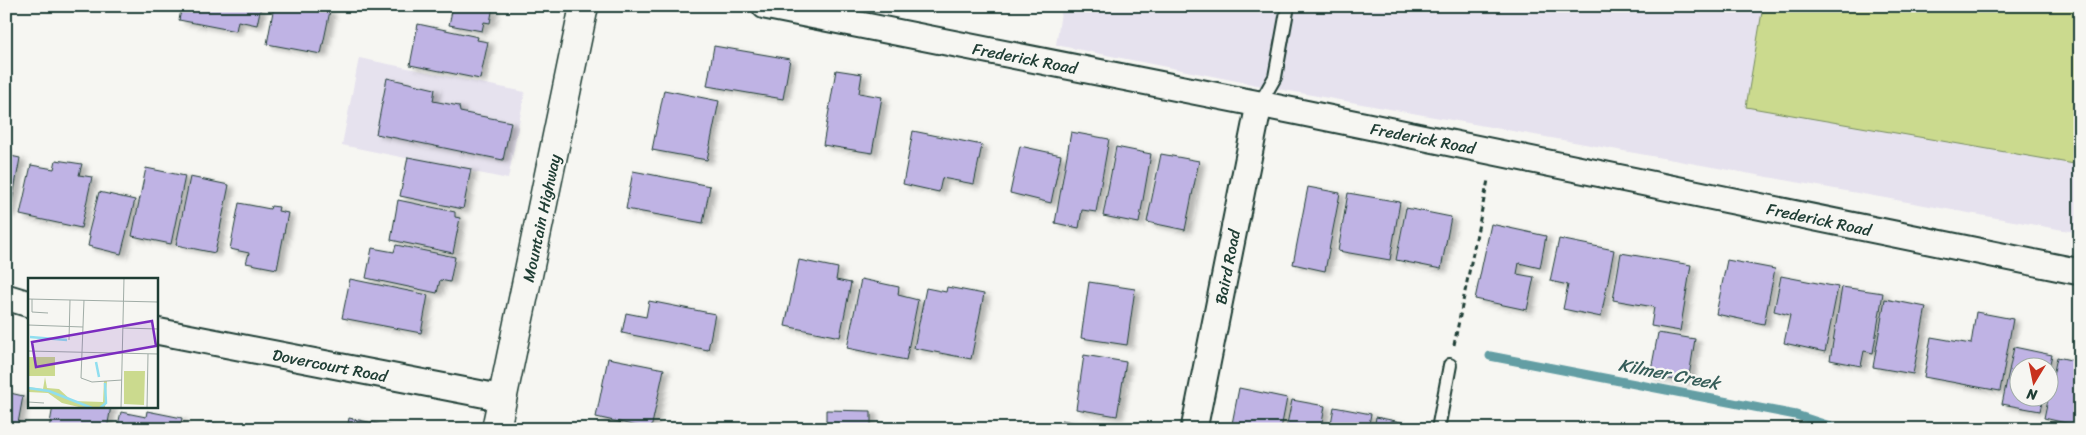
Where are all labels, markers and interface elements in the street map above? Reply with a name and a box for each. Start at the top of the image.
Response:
street label: Frederick Road [970,34,1081,83]
street label: Frederick Road [1368,114,1479,163]
street label: Mountain Highway [514,151,569,285]
street label: Frederick Road [1764,194,1875,245]
street label: Baird Road [1206,226,1249,307]
inset map [28,278,158,408]
street label: Dovercourt Road [270,340,391,391]
water label: Kilmer Creek [1616,349,1725,400]
north arrow [2008,358,2058,408]
text: N [2025,381,2040,408]

